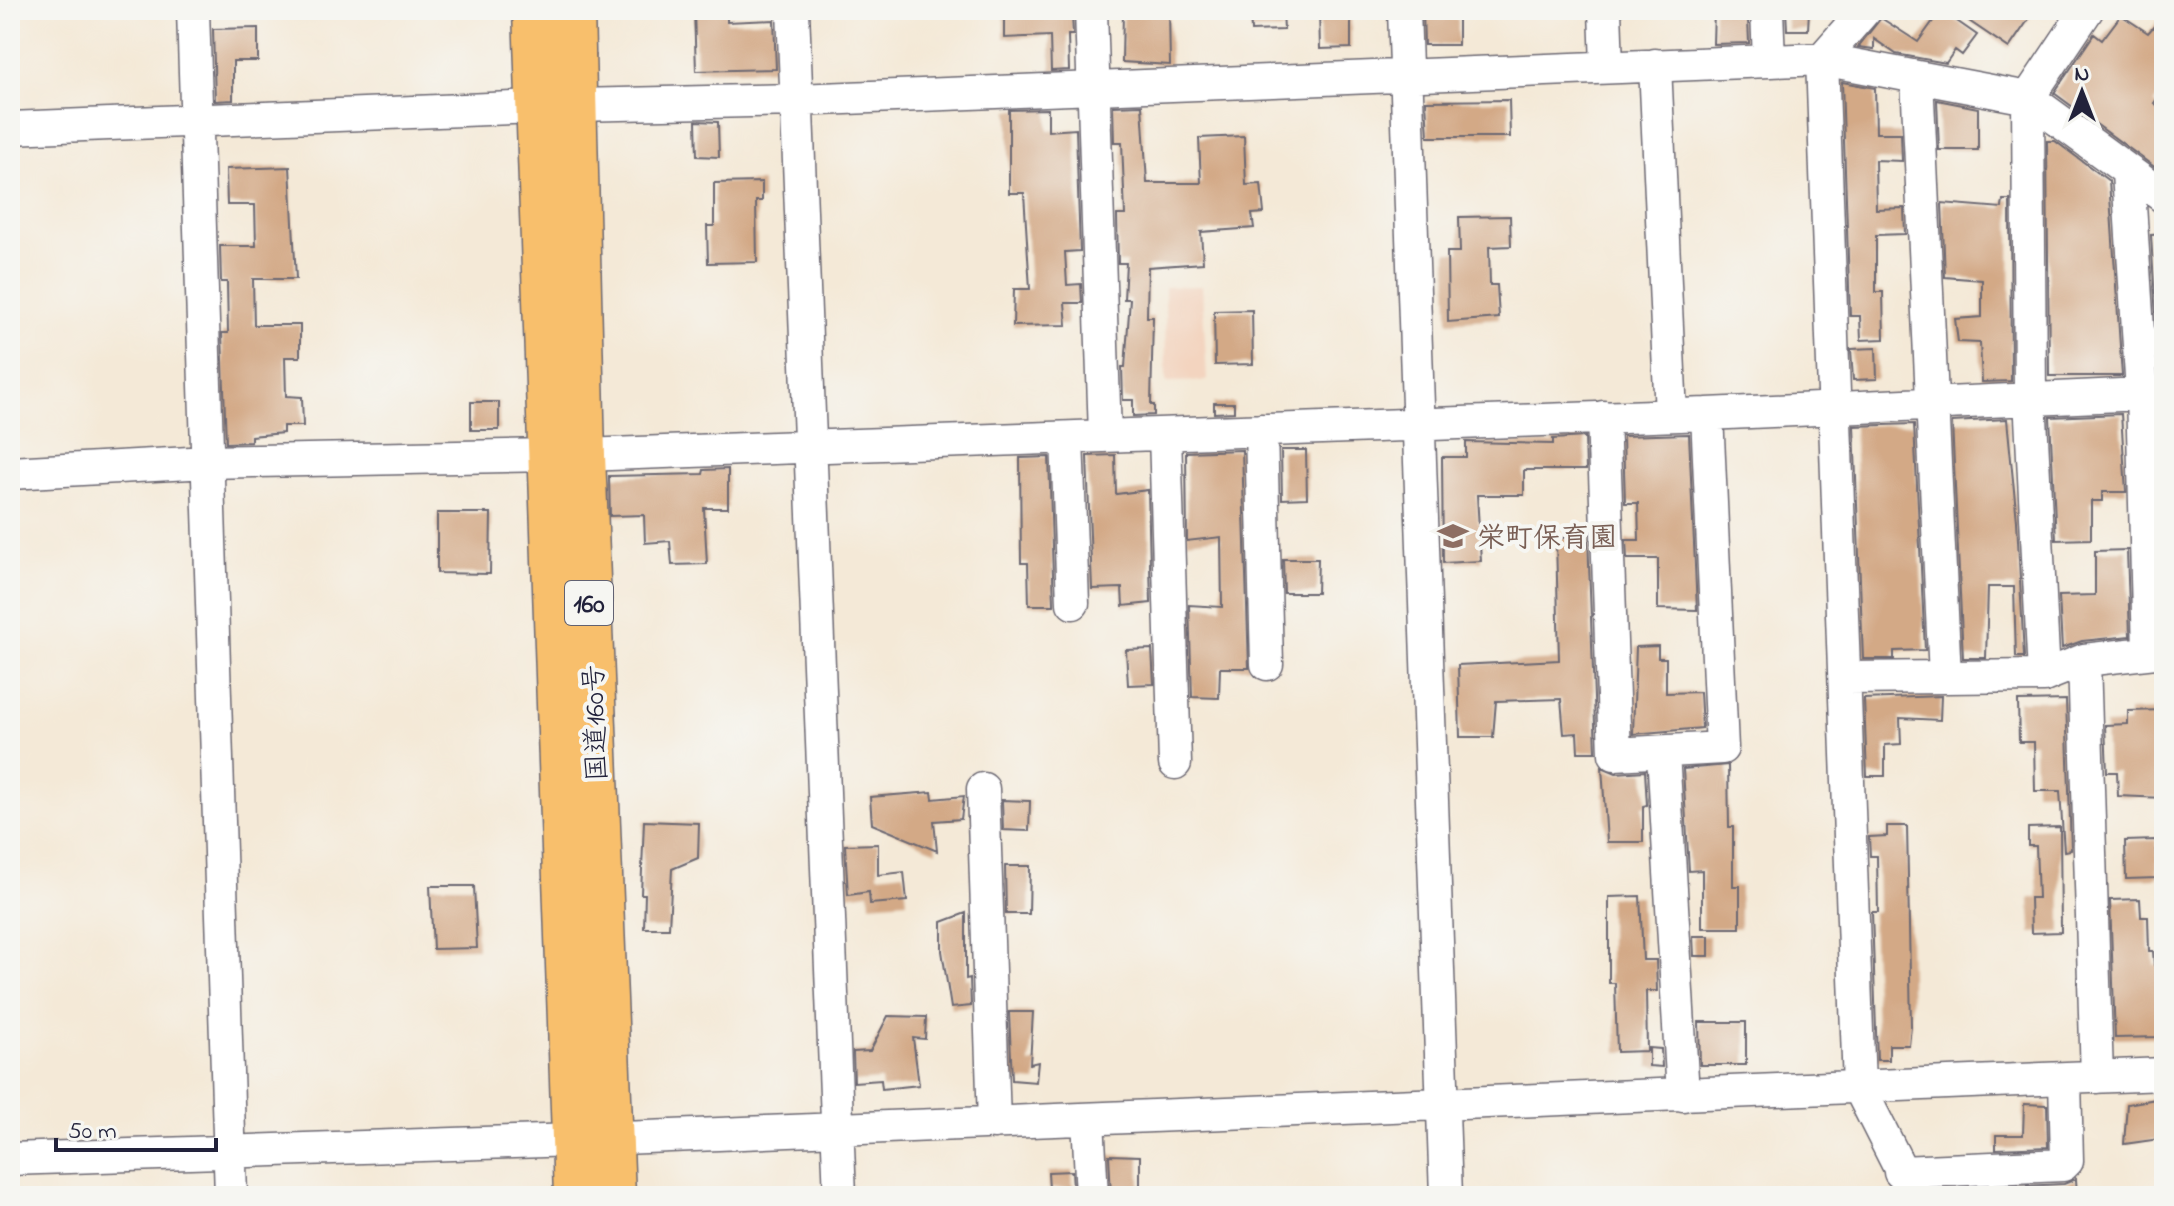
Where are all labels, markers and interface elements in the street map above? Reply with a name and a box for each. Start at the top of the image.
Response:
north arrow [2042,52,2122,132]
text: N [2075,59,2089,91]
school or university icon: 栄町保育園 [1436,519,1470,553]
place label: 栄町保育園 [1477,519,1617,560]
road number: 160 [565,581,613,625]
street label: 国道160号 [575,664,620,782]
scale bar [56,1102,216,1152]
text: 50 m [68,1115,117,1150]

